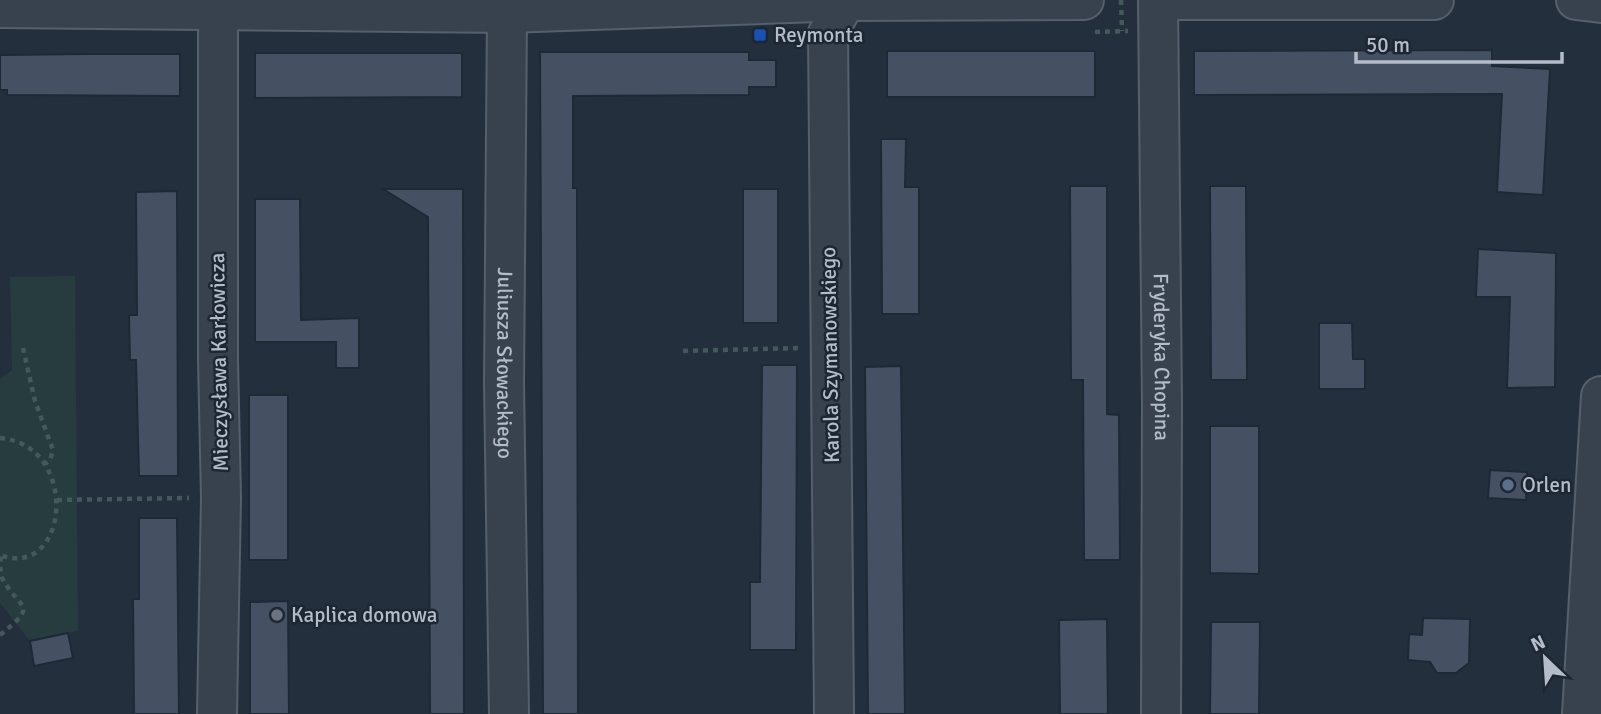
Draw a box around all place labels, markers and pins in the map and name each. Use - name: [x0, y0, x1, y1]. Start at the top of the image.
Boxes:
- place label: Reymonta: [774, 22, 864, 48]
- marker: Reymonta: [752, 27, 768, 43]
- place label: Orlen: [1522, 472, 1571, 498]
- marker: Orlen: [1500, 477, 1516, 493]
- place label: Kaplica domowa: [291, 602, 437, 628]
- marker: Kaplica domowa: [269, 607, 285, 623]

